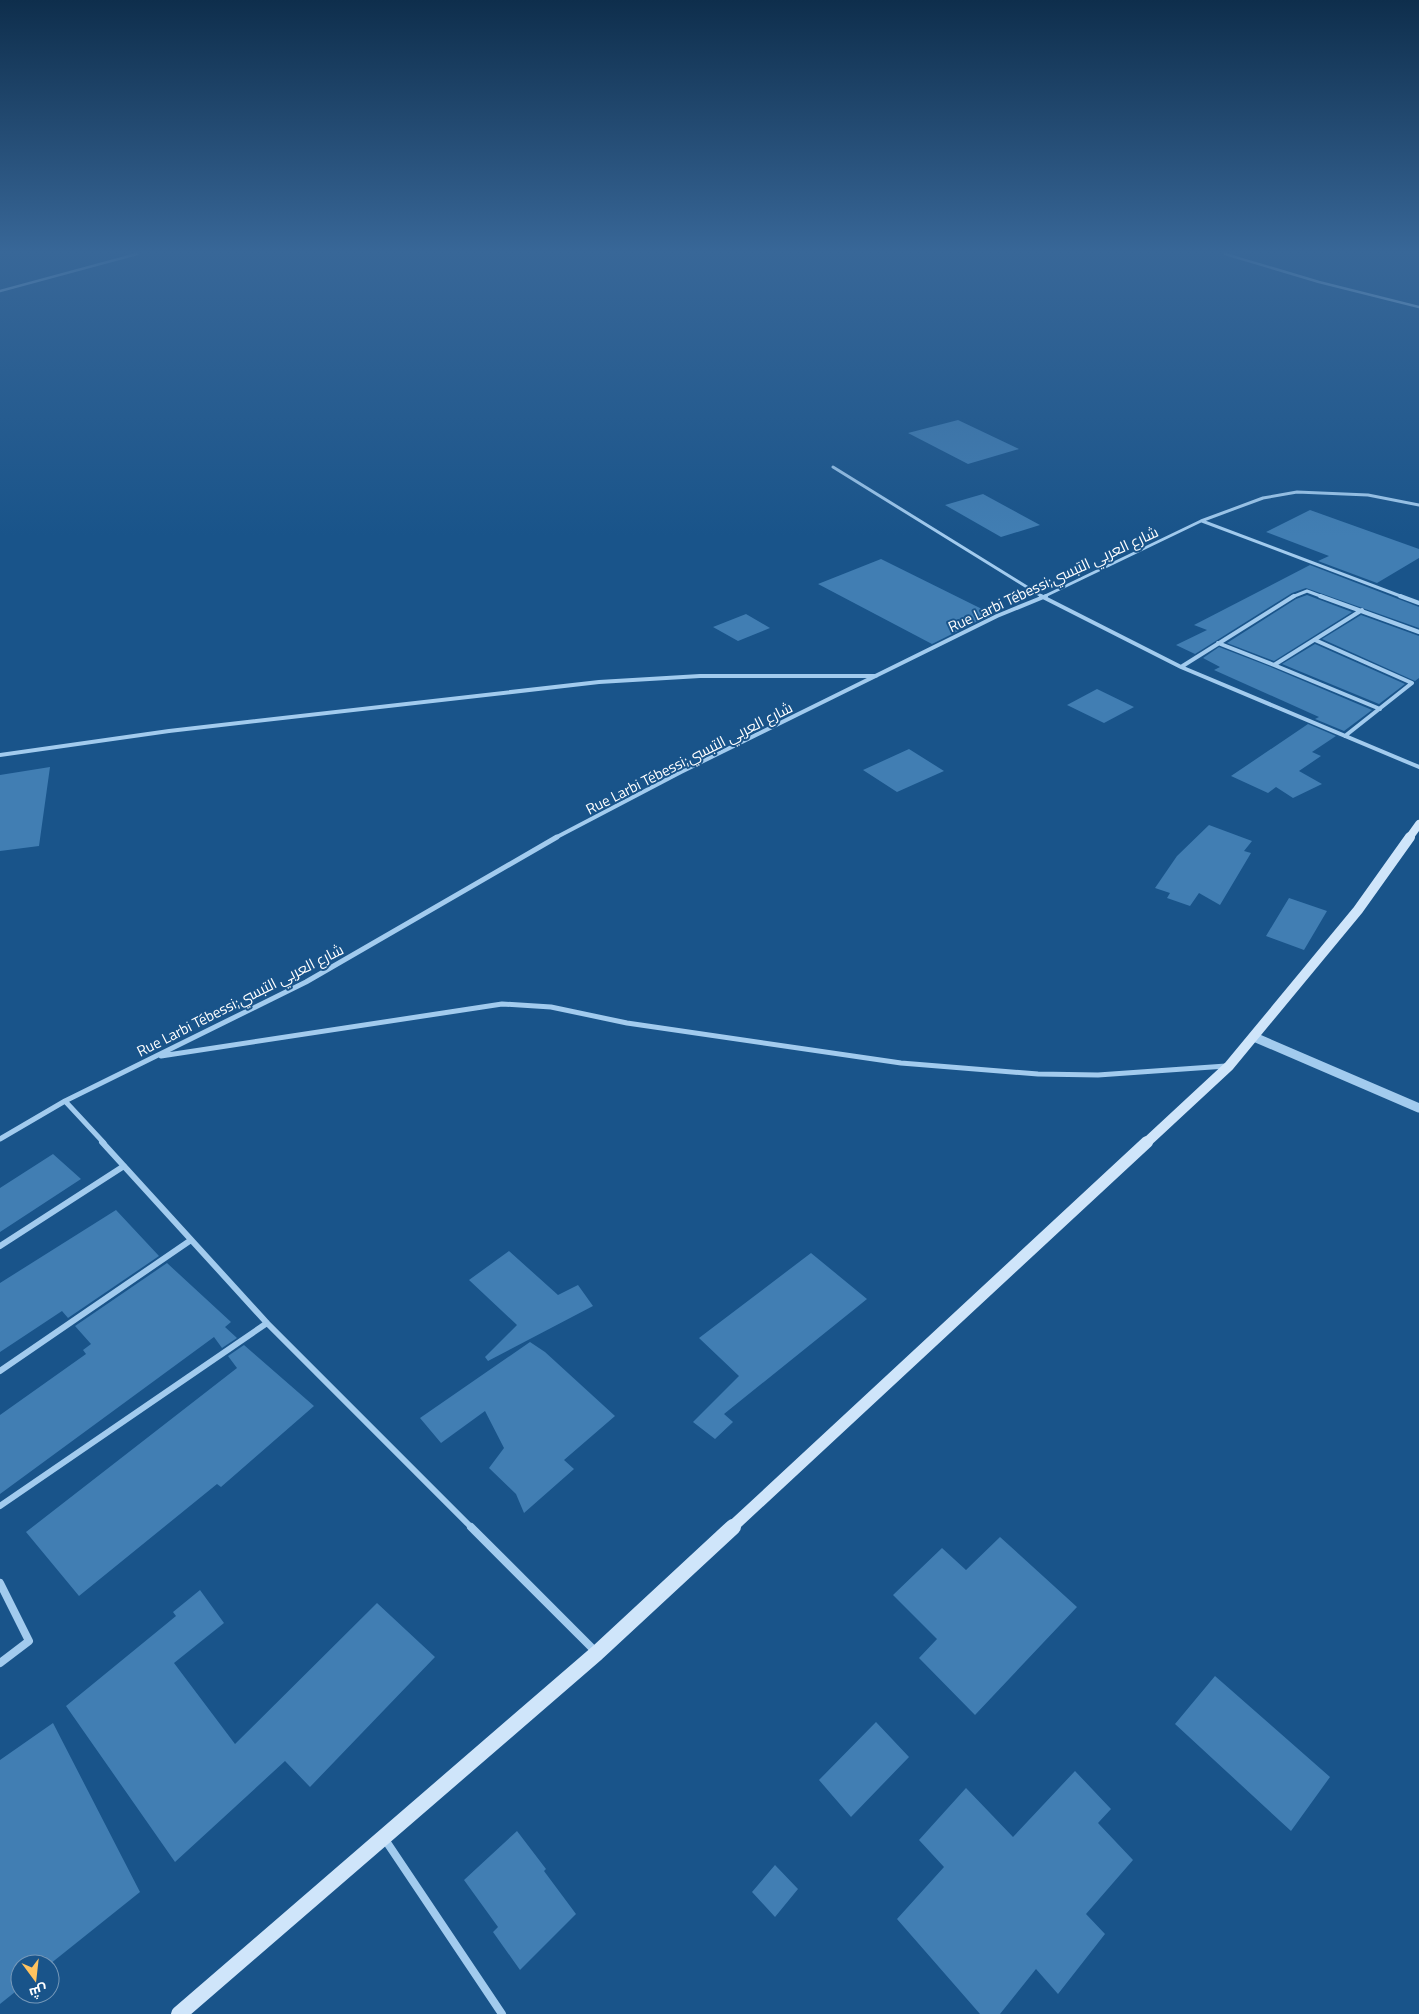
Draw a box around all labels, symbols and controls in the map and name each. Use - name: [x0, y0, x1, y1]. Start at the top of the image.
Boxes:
- street label: Rue Larbi Tébessi;شارع العربي التبسي: [944, 520, 1162, 639]
- street label: Rue Larbi Tébessi;شارع العربي التبسي: [581, 696, 797, 821]
- street label: Rue Larbi Tébessi;شارع العربي التبسي: [132, 938, 348, 1063]
- north arrow: [10, 1954, 60, 2004]
- text: ش: [27, 1980, 50, 2005]

